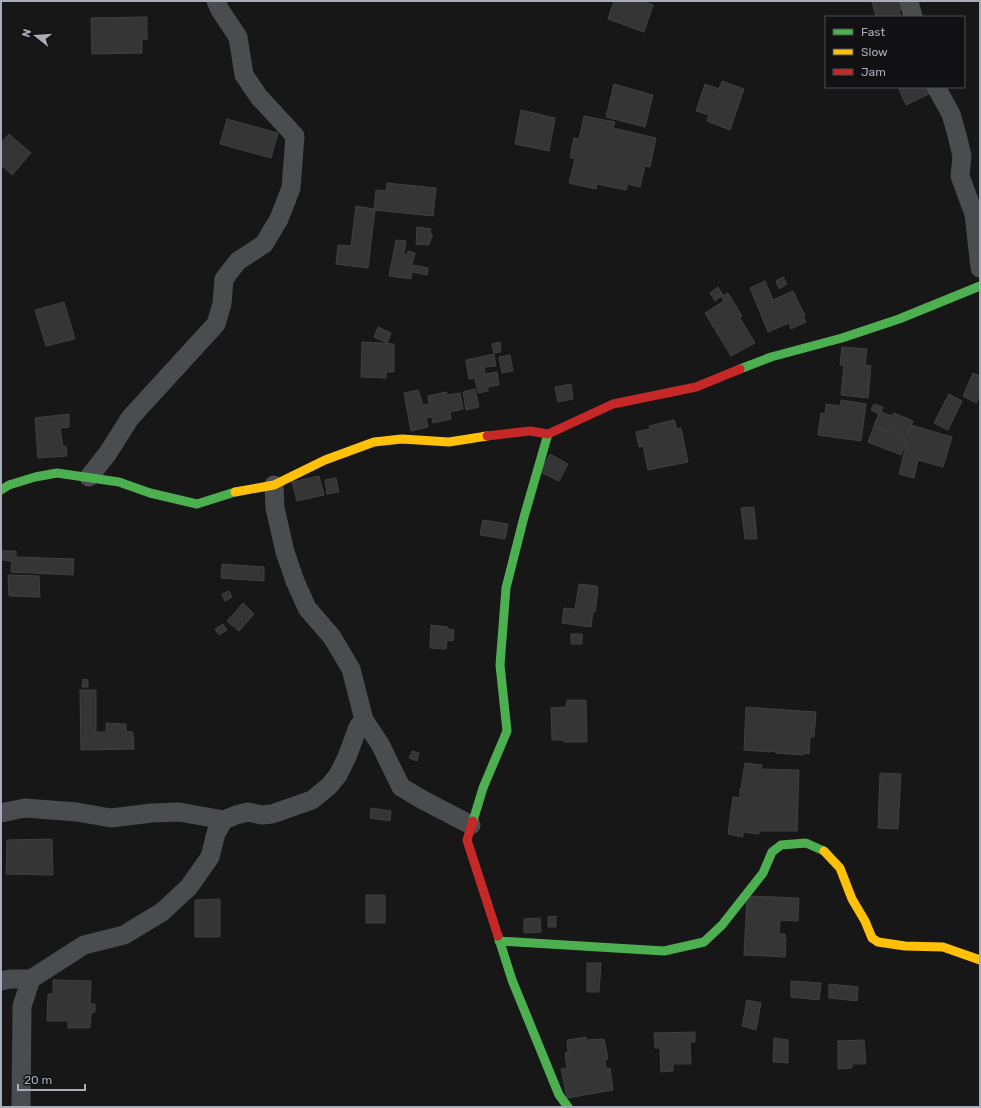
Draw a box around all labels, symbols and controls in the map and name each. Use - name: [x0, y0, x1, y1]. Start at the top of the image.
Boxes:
- north arrow: [16, 16, 56, 56]
- legend: [825, 16, 965, 88]
- text: Fast: [861, 25, 885, 39]
- text: N: [20, 27, 34, 39]
- text: Slow: [861, 45, 888, 59]
- text: Jam: [861, 65, 886, 79]
- scale bar: [18, 1066, 85, 1092]
- text: 20 m: [24, 1073, 52, 1087]

